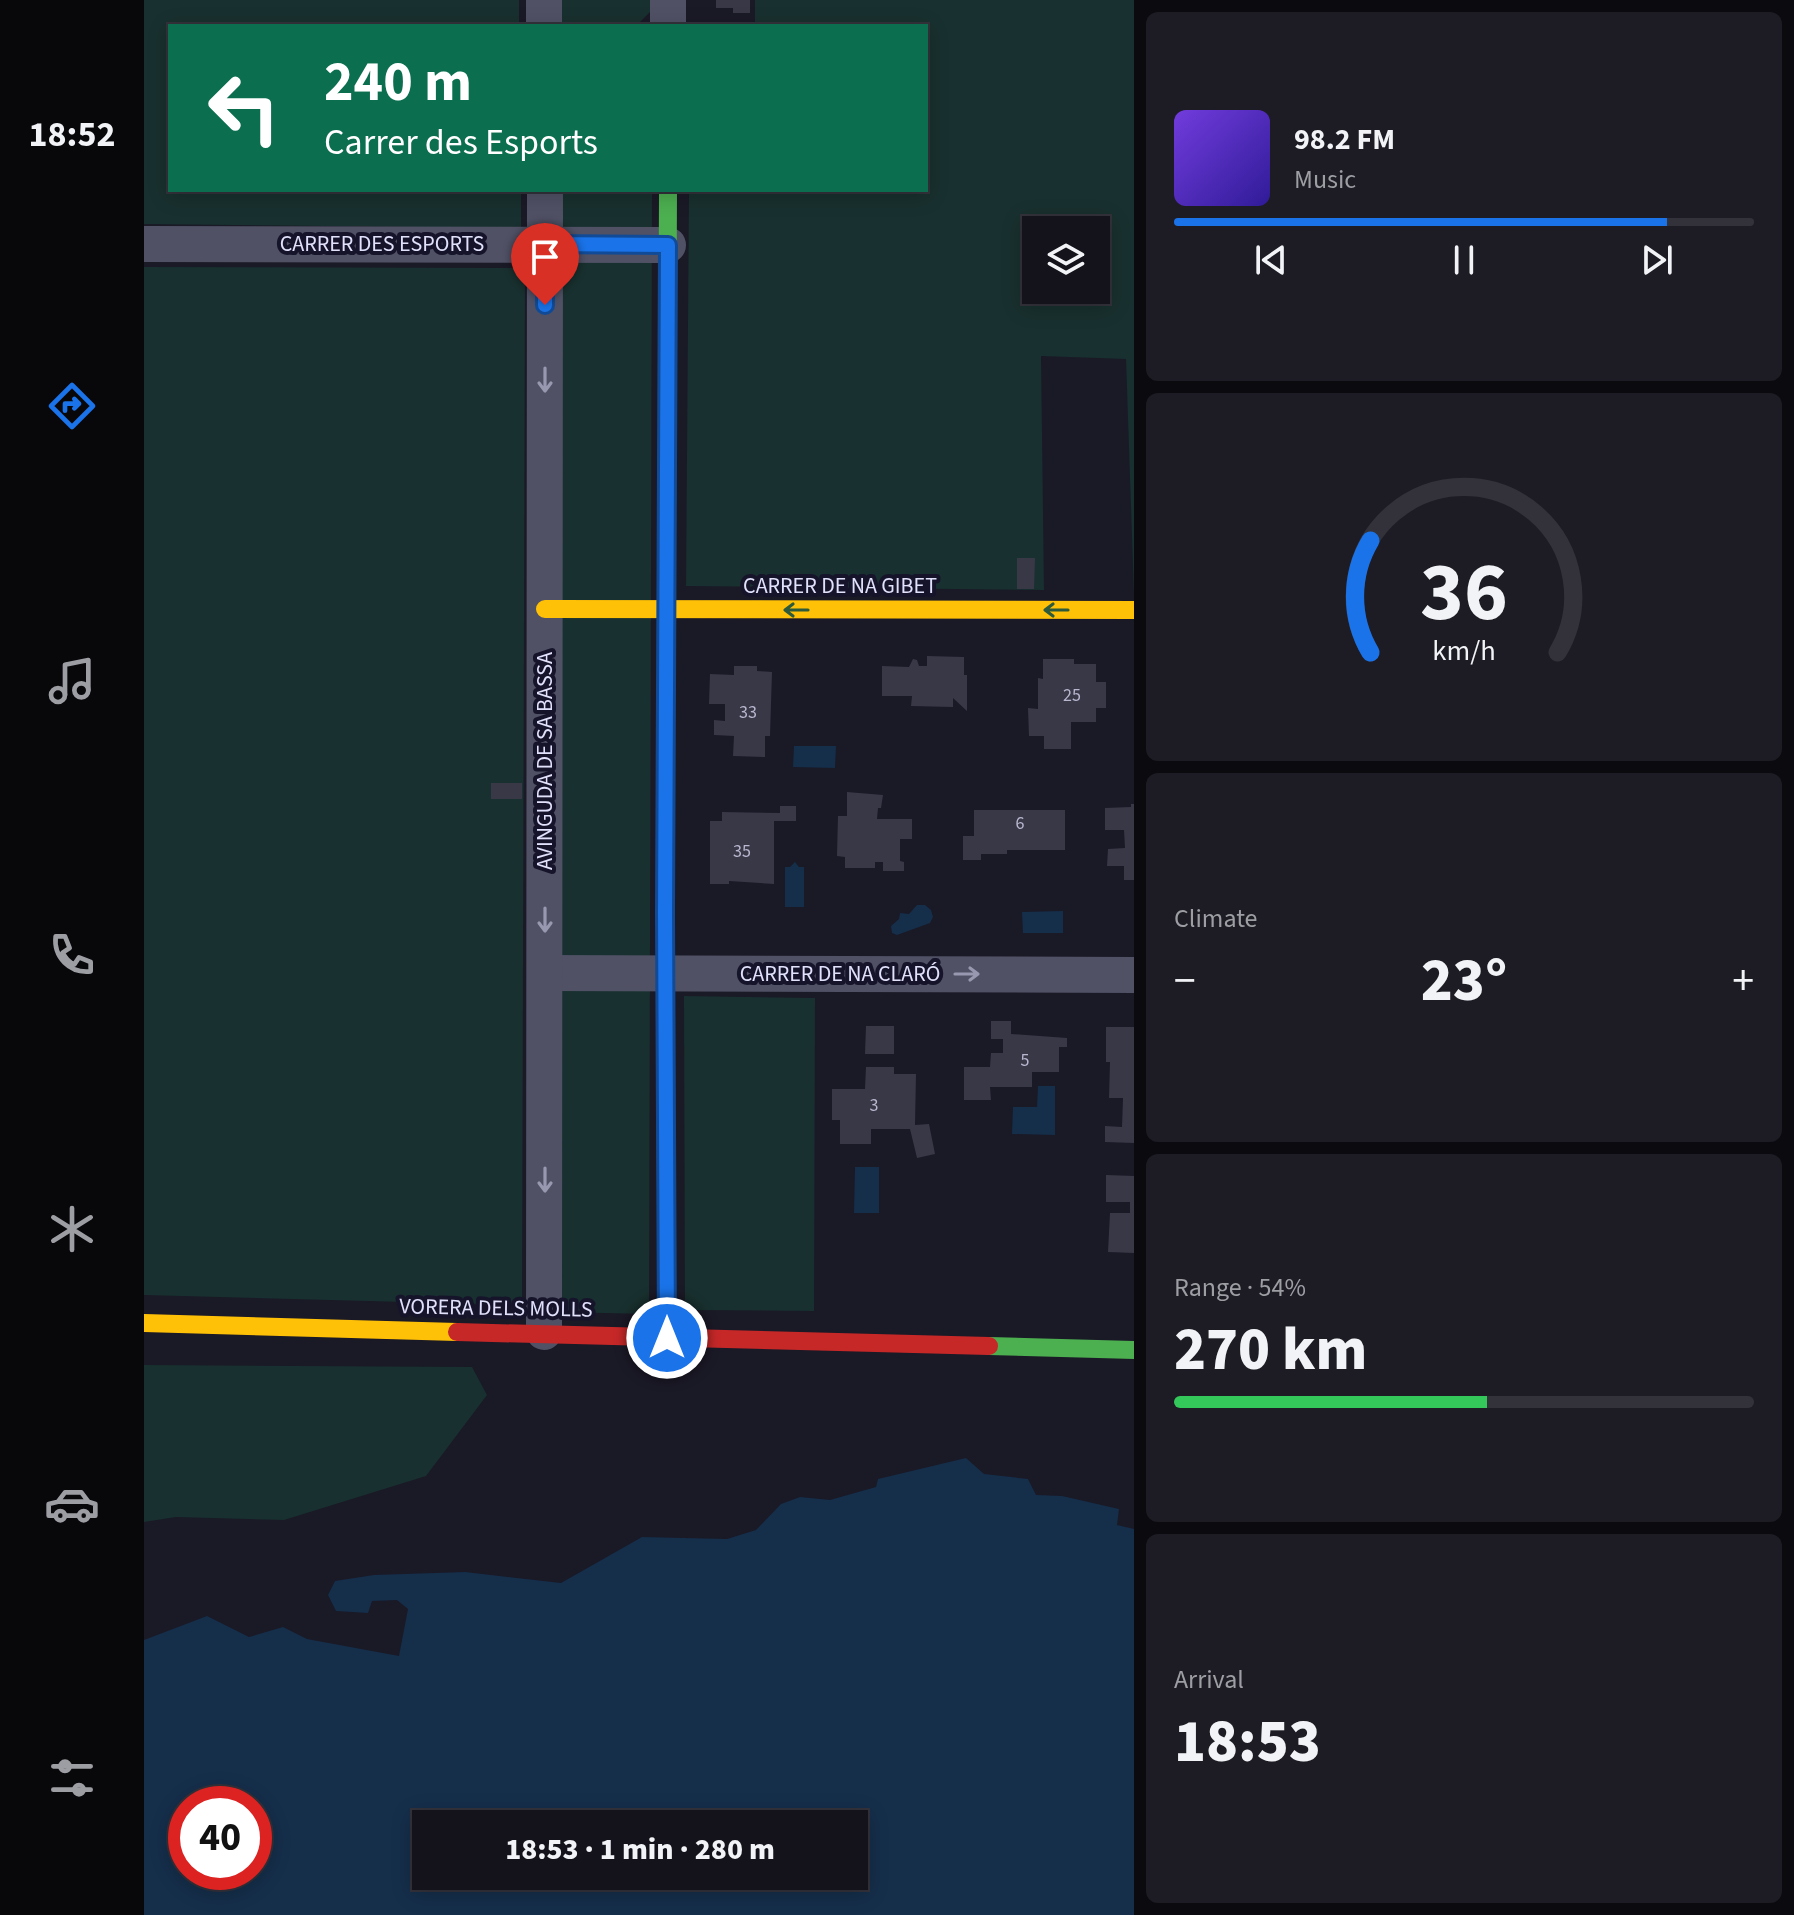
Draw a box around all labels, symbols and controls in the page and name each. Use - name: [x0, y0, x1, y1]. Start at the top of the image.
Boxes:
- text: 240 m: [324, 43, 472, 122]
- icon: left: [192, 56, 296, 160]
- text: 18:52: [29, 109, 115, 160]
- text: Carrer des Esports: [324, 117, 598, 168]
- text: 98.2 FM: [1294, 118, 1395, 161]
- text: Music: [1294, 161, 1356, 198]
- map controls: [1022, 216, 1110, 304]
- button: layers: [1022, 216, 1110, 304]
- pin: [511, 223, 579, 305]
- street label: CARRER DES ESPORTS: [280, 228, 484, 260]
- icon: arrive: [523, 235, 567, 279]
- icon: previous: [1249, 238, 1293, 282]
- icon: pause: [1442, 238, 1486, 282]
- icon: next: [1635, 238, 1679, 282]
- one-way arrow: [537, 366, 553, 393]
- icon: directions: [44, 378, 100, 434]
- text: 36: [1420, 533, 1508, 651]
- street label: CARRER DE NA GIBET: [743, 570, 937, 602]
- one-way arrow: [783, 602, 810, 618]
- one-way arrow: [1043, 602, 1070, 618]
- text: km/h: [1432, 631, 1496, 671]
- street label: AVINGUDA DE SA BASSA: [529, 652, 561, 870]
- icon: music: [44, 653, 100, 709]
- house number: 25: [1063, 683, 1081, 708]
- house number: 33: [739, 700, 757, 725]
- house number: 6: [1016, 811, 1025, 836]
- house number: 35: [733, 839, 751, 864]
- text: Climate: [1174, 900, 1258, 937]
- one-way arrow: [537, 906, 553, 933]
- icon: phone: [44, 927, 100, 983]
- text: 23°: [1421, 939, 1507, 1024]
- text: −: [1174, 950, 1196, 1013]
- text: +: [1732, 950, 1754, 1013]
- street label: CARRER DE NA CLARÓ: [740, 958, 940, 990]
- one-way arrow: [953, 966, 980, 982]
- house number: 5: [1021, 1048, 1030, 1073]
- house number: 3: [870, 1093, 879, 1118]
- one-way arrow: [537, 1166, 553, 1193]
- icon: climate: [44, 1201, 100, 1257]
- text: Range · 54%: [1174, 1269, 1306, 1306]
- street label: VORERA DELS MOLLS: [399, 1290, 593, 1326]
- position arrow: [625, 1296, 709, 1380]
- text: 270 km: [1174, 1308, 1367, 1393]
- icon: car: [44, 1476, 100, 1532]
- text: Arrival: [1174, 1661, 1244, 1698]
- text: 18:53: [1174, 1700, 1321, 1785]
- icon: filters: [44, 1750, 100, 1806]
- speed limit sign: 40: [168, 1786, 272, 1890]
- text: 18:53 · 1 min · 280 m: [505, 1828, 775, 1871]

